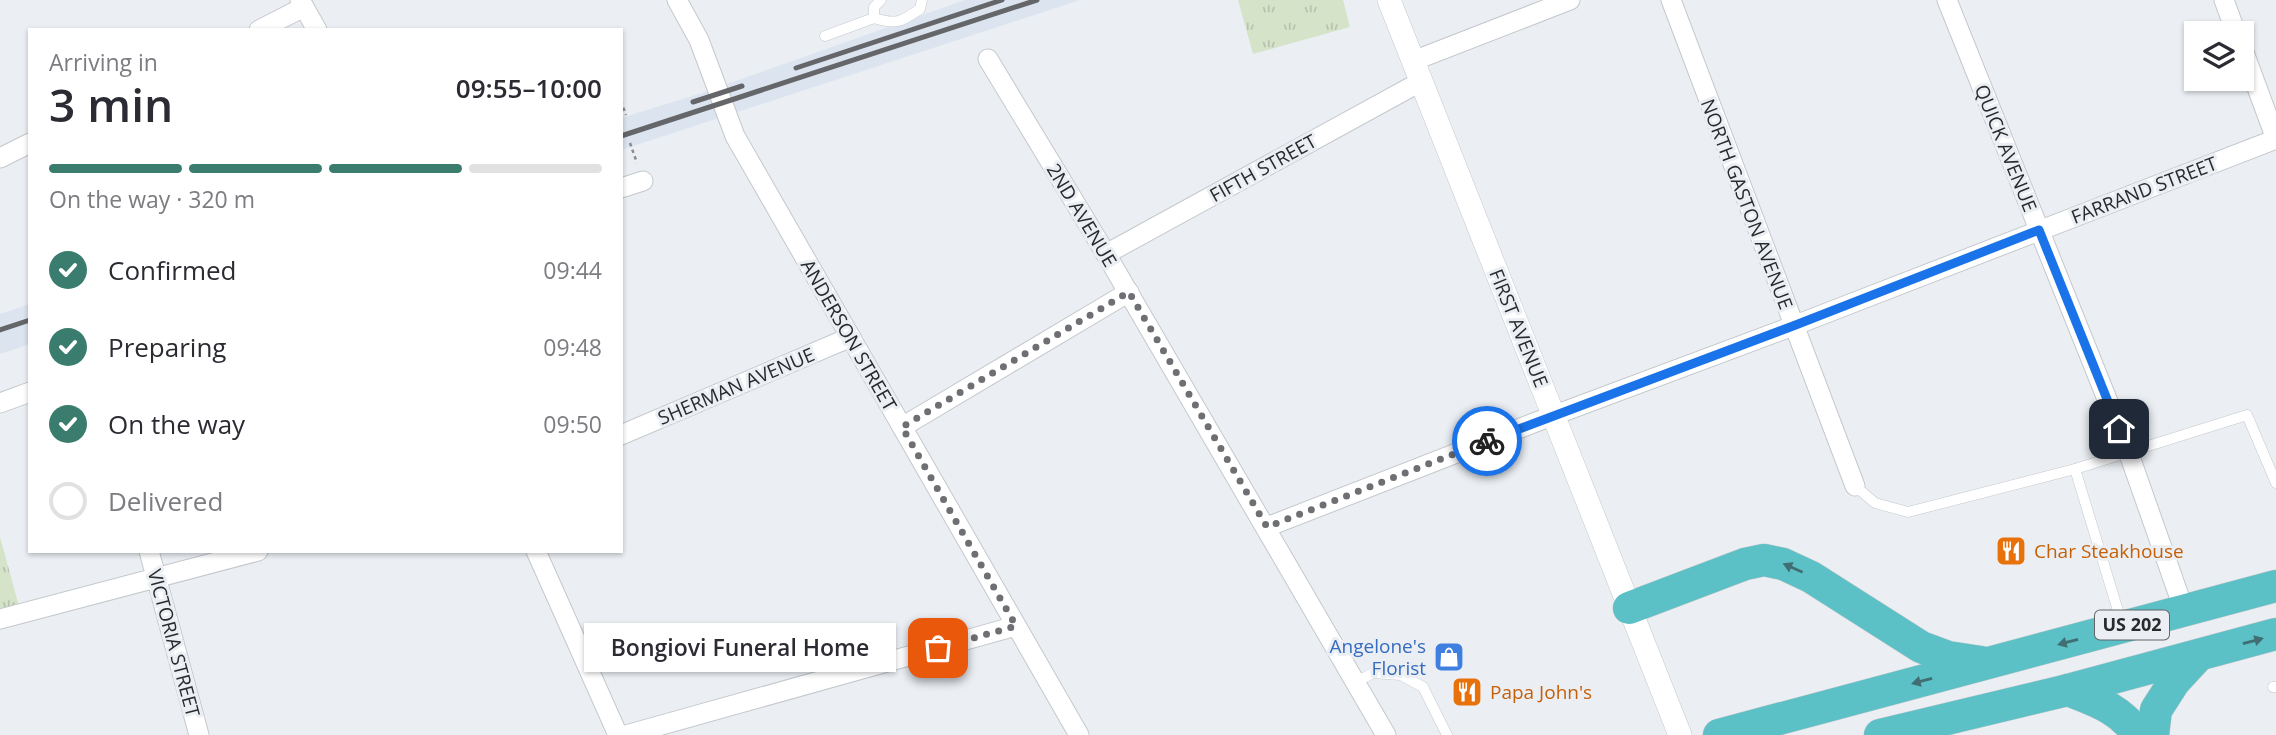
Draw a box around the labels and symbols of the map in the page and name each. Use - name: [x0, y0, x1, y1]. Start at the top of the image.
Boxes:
- street label: QUICK AVENUE: [1969, 81, 2043, 215]
- street label: NORTH GASTON AVENUE: [1695, 95, 1799, 313]
- street label: FIFTH STREET: [1205, 128, 1322, 208]
- street label: FARRAND STREET: [2067, 150, 2221, 230]
- street label: 2ND AVENUE: [1041, 158, 1123, 272]
- street label: ANDERSON STREET: [795, 254, 903, 416]
- street label: FIRST AVENUE: [1483, 265, 1555, 391]
- street label: SHERMAN AVENUE: [654, 341, 818, 431]
- pin: [2089, 399, 2149, 459]
- courier: [1452, 406, 1522, 476]
- restaurant icon: Char Steakhouse: [1994, 534, 2028, 568]
- place label: Char Steakhouse: [2034, 538, 2184, 564]
- one-way arrow: [1783, 562, 1803, 574]
- street label: VICTORIA STREET: [142, 566, 206, 720]
- road number: US 202: [2095, 610, 2169, 640]
- pin: [908, 618, 968, 678]
- callout: Bongiovi Funeral Home: [584, 624, 896, 672]
- place label: Angelone's Florist: [1330, 633, 1426, 681]
- one-way arrow: [2242, 635, 2263, 645]
- one-way arrow: [2057, 637, 2079, 648]
- shop icon: Angelone's Florist: [1432, 640, 1466, 674]
- restaurant icon: Papa John's: [1450, 675, 1484, 709]
- one-way arrow: [1911, 676, 1933, 687]
- place label: Papa John's: [1490, 679, 1592, 705]

